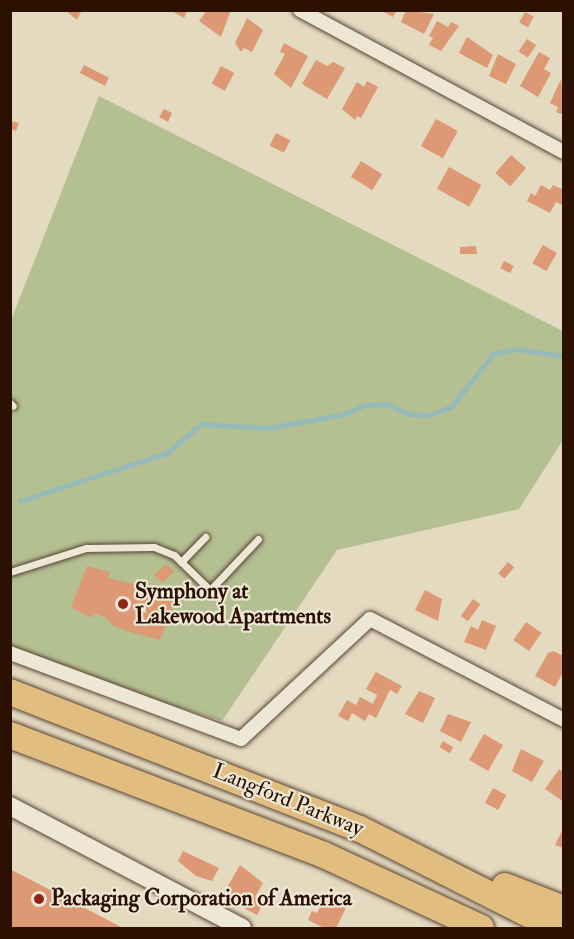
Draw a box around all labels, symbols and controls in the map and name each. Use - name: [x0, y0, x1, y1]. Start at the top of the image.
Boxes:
- place label: Symphony at Lakewood Apartments: [135, 578, 331, 630]
- marker: Symphony at Lakewood Apartments: [116, 597, 130, 611]
- street label: Langford Parkway: [209, 758, 367, 842]
- place label: Packaging Corporation of America: [51, 886, 352, 912]
- marker: Packaging Corporation of America: [32, 892, 46, 906]

